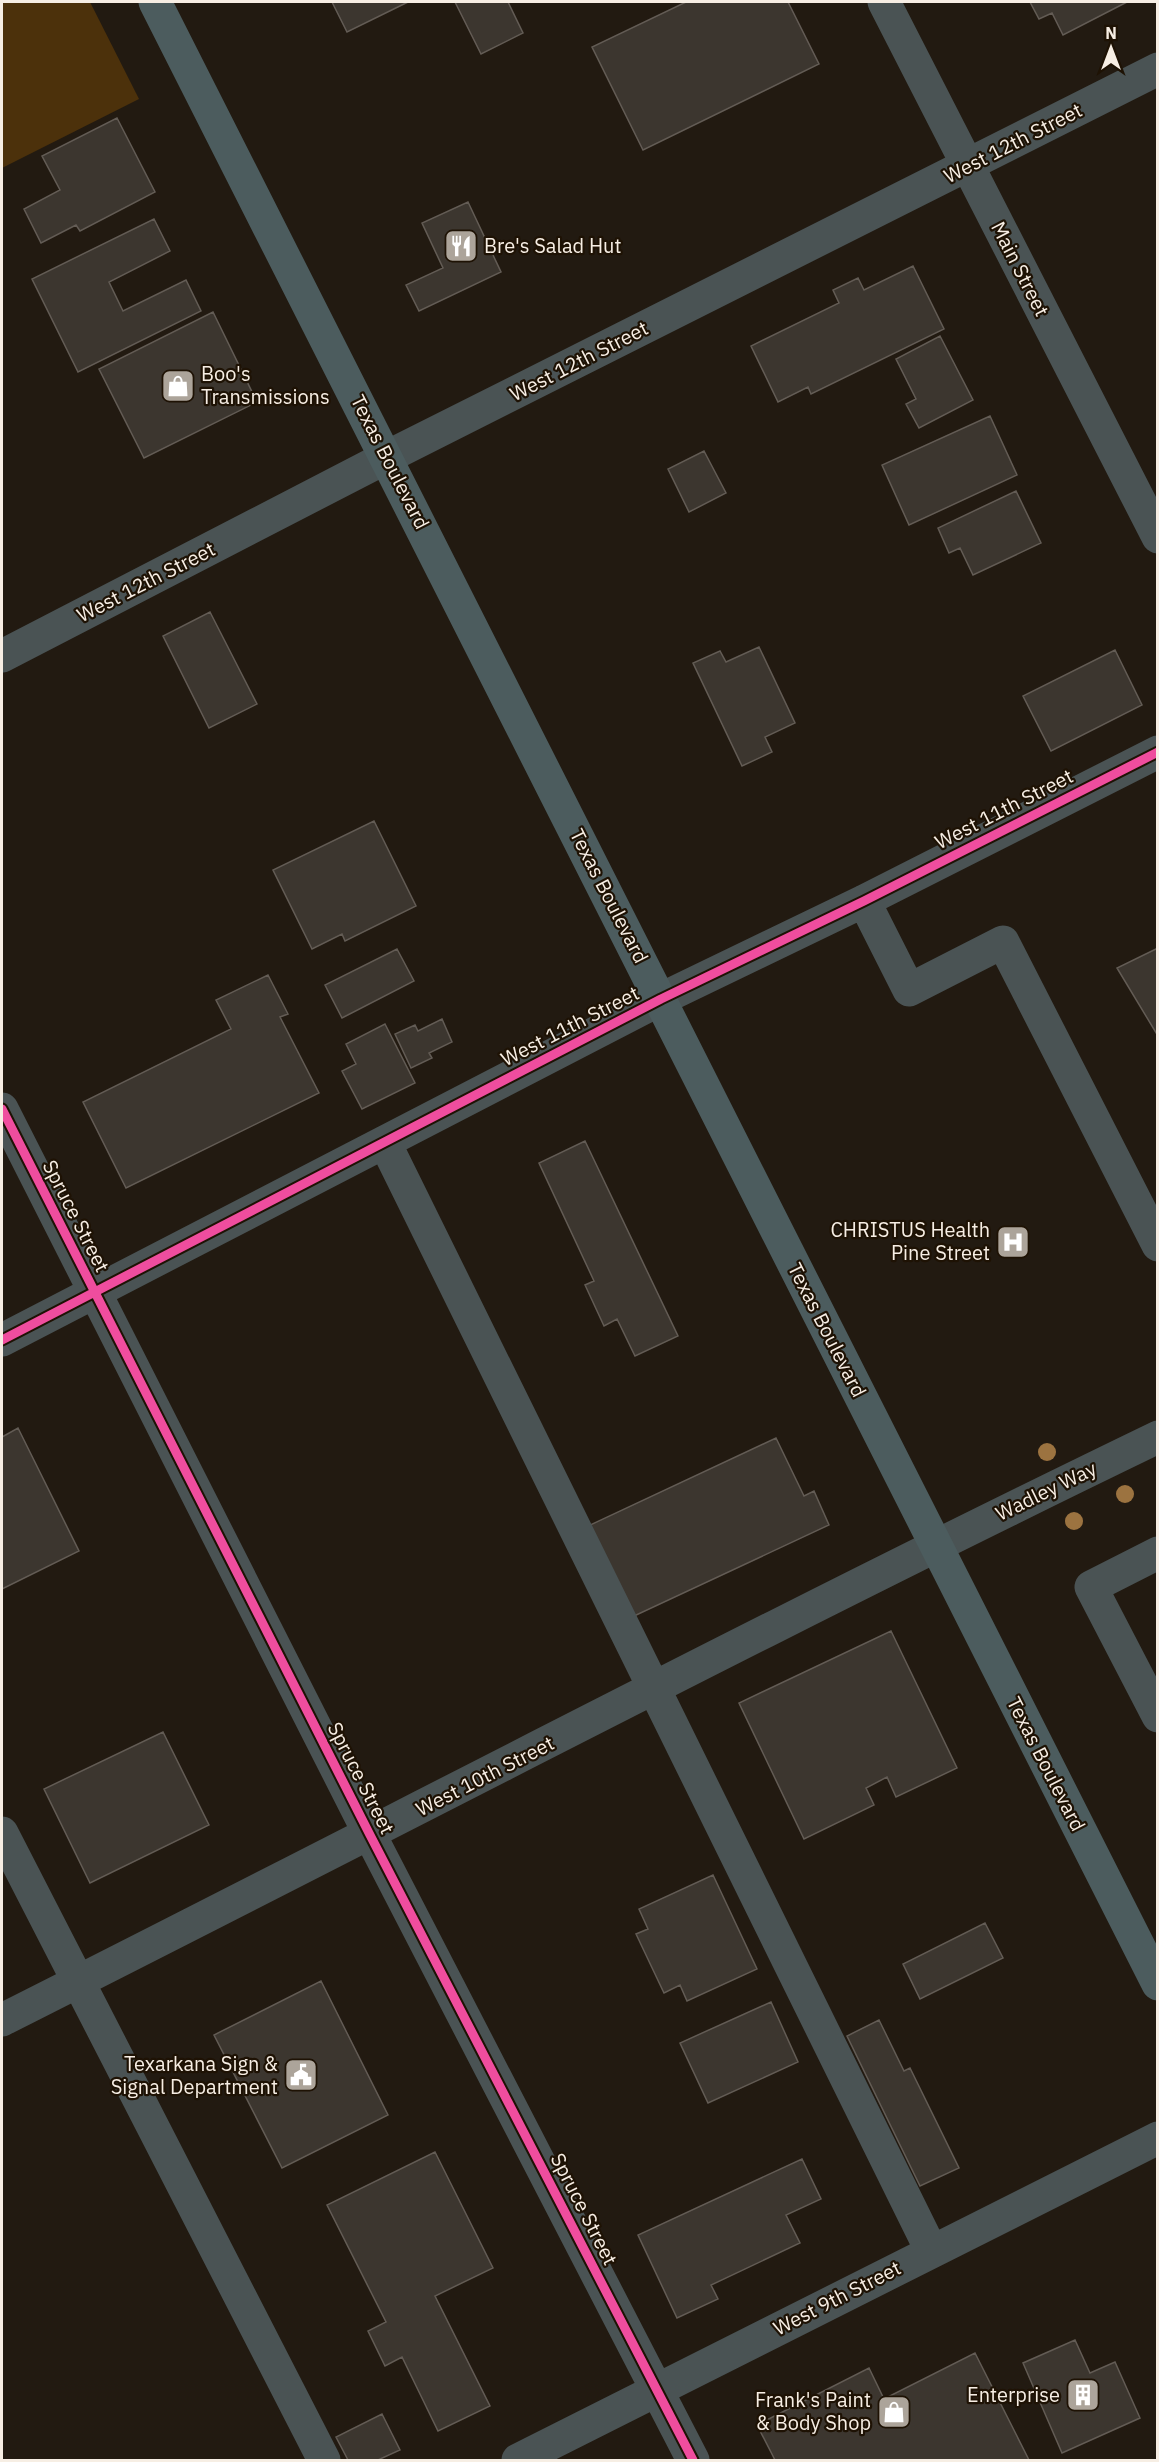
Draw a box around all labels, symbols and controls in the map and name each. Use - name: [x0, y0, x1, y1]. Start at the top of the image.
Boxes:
- north arrow: [1081, 18, 1141, 78]
- text: N: [1105, 23, 1117, 43]
- street label: West 12th Street: [939, 96, 1087, 189]
- street label: Main Street: [985, 217, 1056, 321]
- restaurant icon: Bre's Salad Hut: [443, 228, 479, 264]
- place label: Bre's Salad Hut: [484, 232, 621, 259]
- street label: West 12th Street: [505, 314, 653, 407]
- place label: Boo's Transmissions: [201, 360, 330, 410]
- shop icon: Boo's Transmissions: [160, 368, 196, 404]
- street label: Texas Boulevard: [345, 390, 436, 533]
- street label: West 12th Street: [72, 535, 220, 628]
- street label: West 11th Street: [930, 762, 1078, 855]
- street label: Texas Boulevard: [564, 824, 655, 967]
- street label: West 11th Street: [496, 979, 644, 1072]
- street label: Spruce Street: [37, 1155, 116, 1276]
- place label: CHRISTUS Health Pine Street: [830, 1216, 990, 1266]
- hospital icon: CHRISTUS Health Pine Street: [995, 1224, 1031, 1260]
- street label: Texas Boulevard: [782, 1258, 873, 1401]
- street label: Wadley Way: [991, 1454, 1101, 1527]
- street label: Texas Boulevard: [1001, 1692, 1092, 1835]
- street label: Spruce Street: [322, 1717, 401, 1838]
- street label: West 10th Street: [411, 1729, 559, 1822]
- place label: Texarkana Sign & Signal Department: [111, 2050, 278, 2100]
- public building icon: Texarkana Sign & Signal Department: [283, 2057, 319, 2093]
- street label: Spruce Street: [545, 2148, 624, 2269]
- street label: West 9th Street: [768, 2254, 905, 2341]
- building icon: Enterprise: [1065, 2377, 1101, 2413]
- place label: Enterprise: [967, 2381, 1060, 2408]
- place label: Frank's Paint & Body Shop: [755, 2386, 871, 2436]
- shop icon: Frank's Paint & Body Shop: [876, 2394, 912, 2430]

